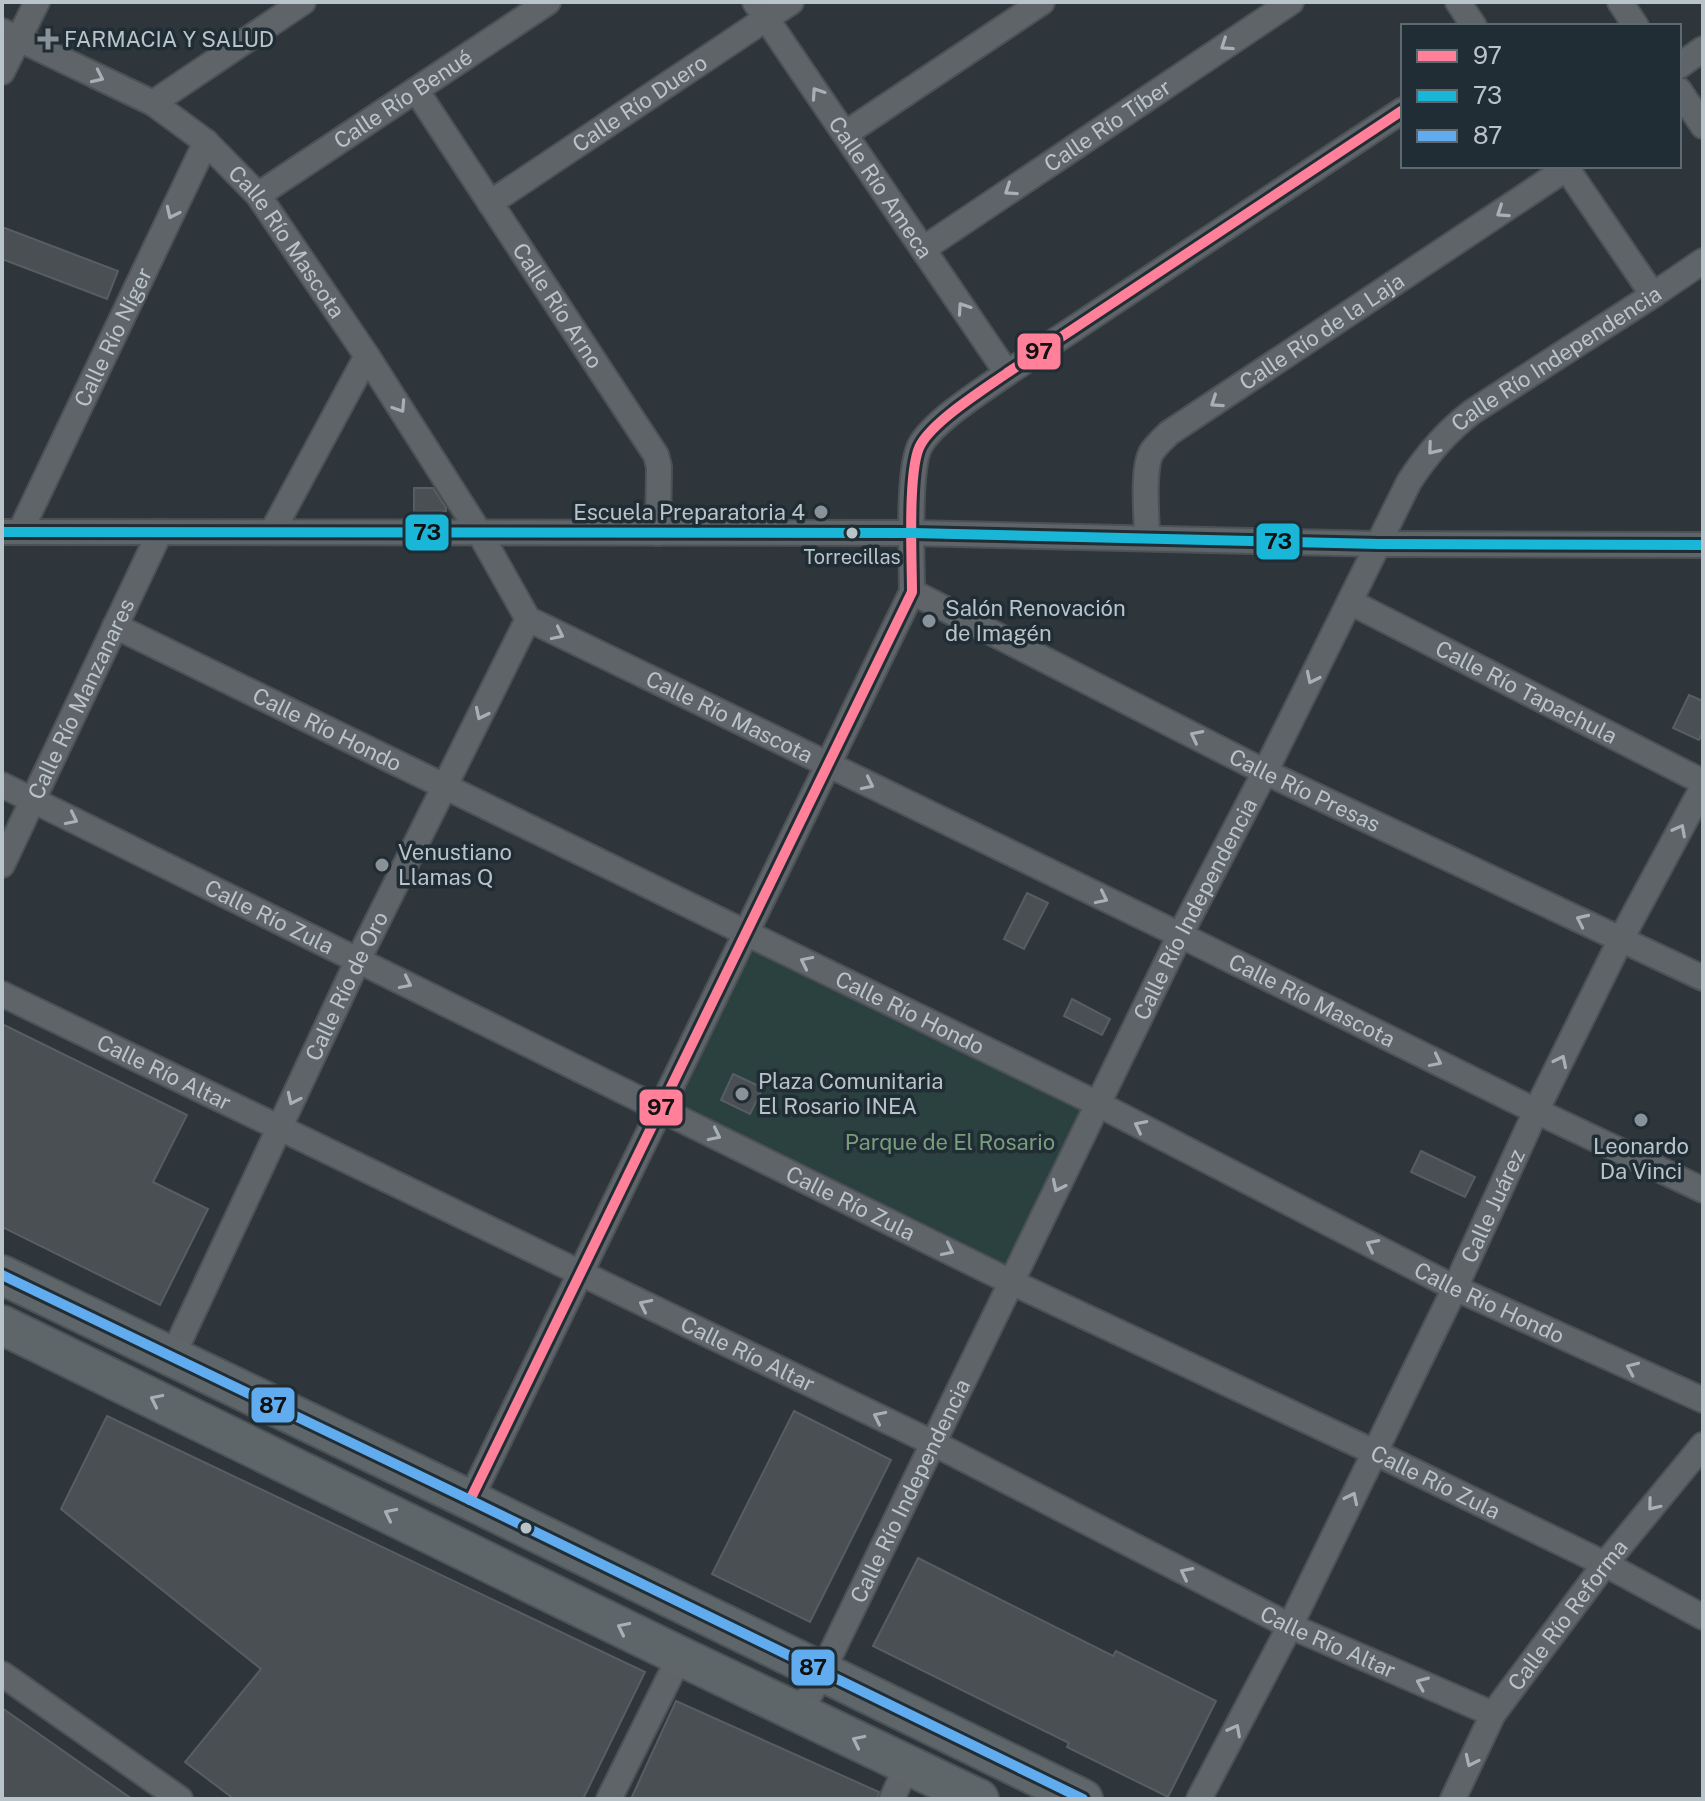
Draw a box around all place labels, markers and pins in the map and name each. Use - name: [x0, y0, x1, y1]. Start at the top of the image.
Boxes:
- place label: FARMACIA Y SALUD: [64, 26, 274, 52]
- marker: FARMACIA Y SALUD: [39, 30, 57, 48]
- place label: Escuela Preparatoria 4: [573, 499, 805, 525]
- marker: Escuela Preparatoria 4: [812, 503, 830, 521]
- marker: Torrecillas: [844, 525, 860, 541]
- place label: Torrecillas: [803, 545, 901, 569]
- place label: Salón Renovación de Imagén: [945, 595, 1126, 646]
- marker: Salón Renovación de Imagén: [920, 612, 938, 630]
- place label: Venustiano Llamas Q: [398, 839, 512, 890]
- marker: Venustiano Llamas Q: [373, 856, 391, 874]
- place label: Plaza Comunitaria El Rosario INEA: [758, 1068, 943, 1119]
- marker: Plaza Comunitaria El Rosario INEA: [733, 1085, 751, 1103]
- marker: Leonardo Da Vinci: [1632, 1111, 1650, 1129]
- place label: Leonardo Da Vinci: [1593, 1133, 1689, 1184]
- unlabelled marker: [518, 1520, 534, 1536]

